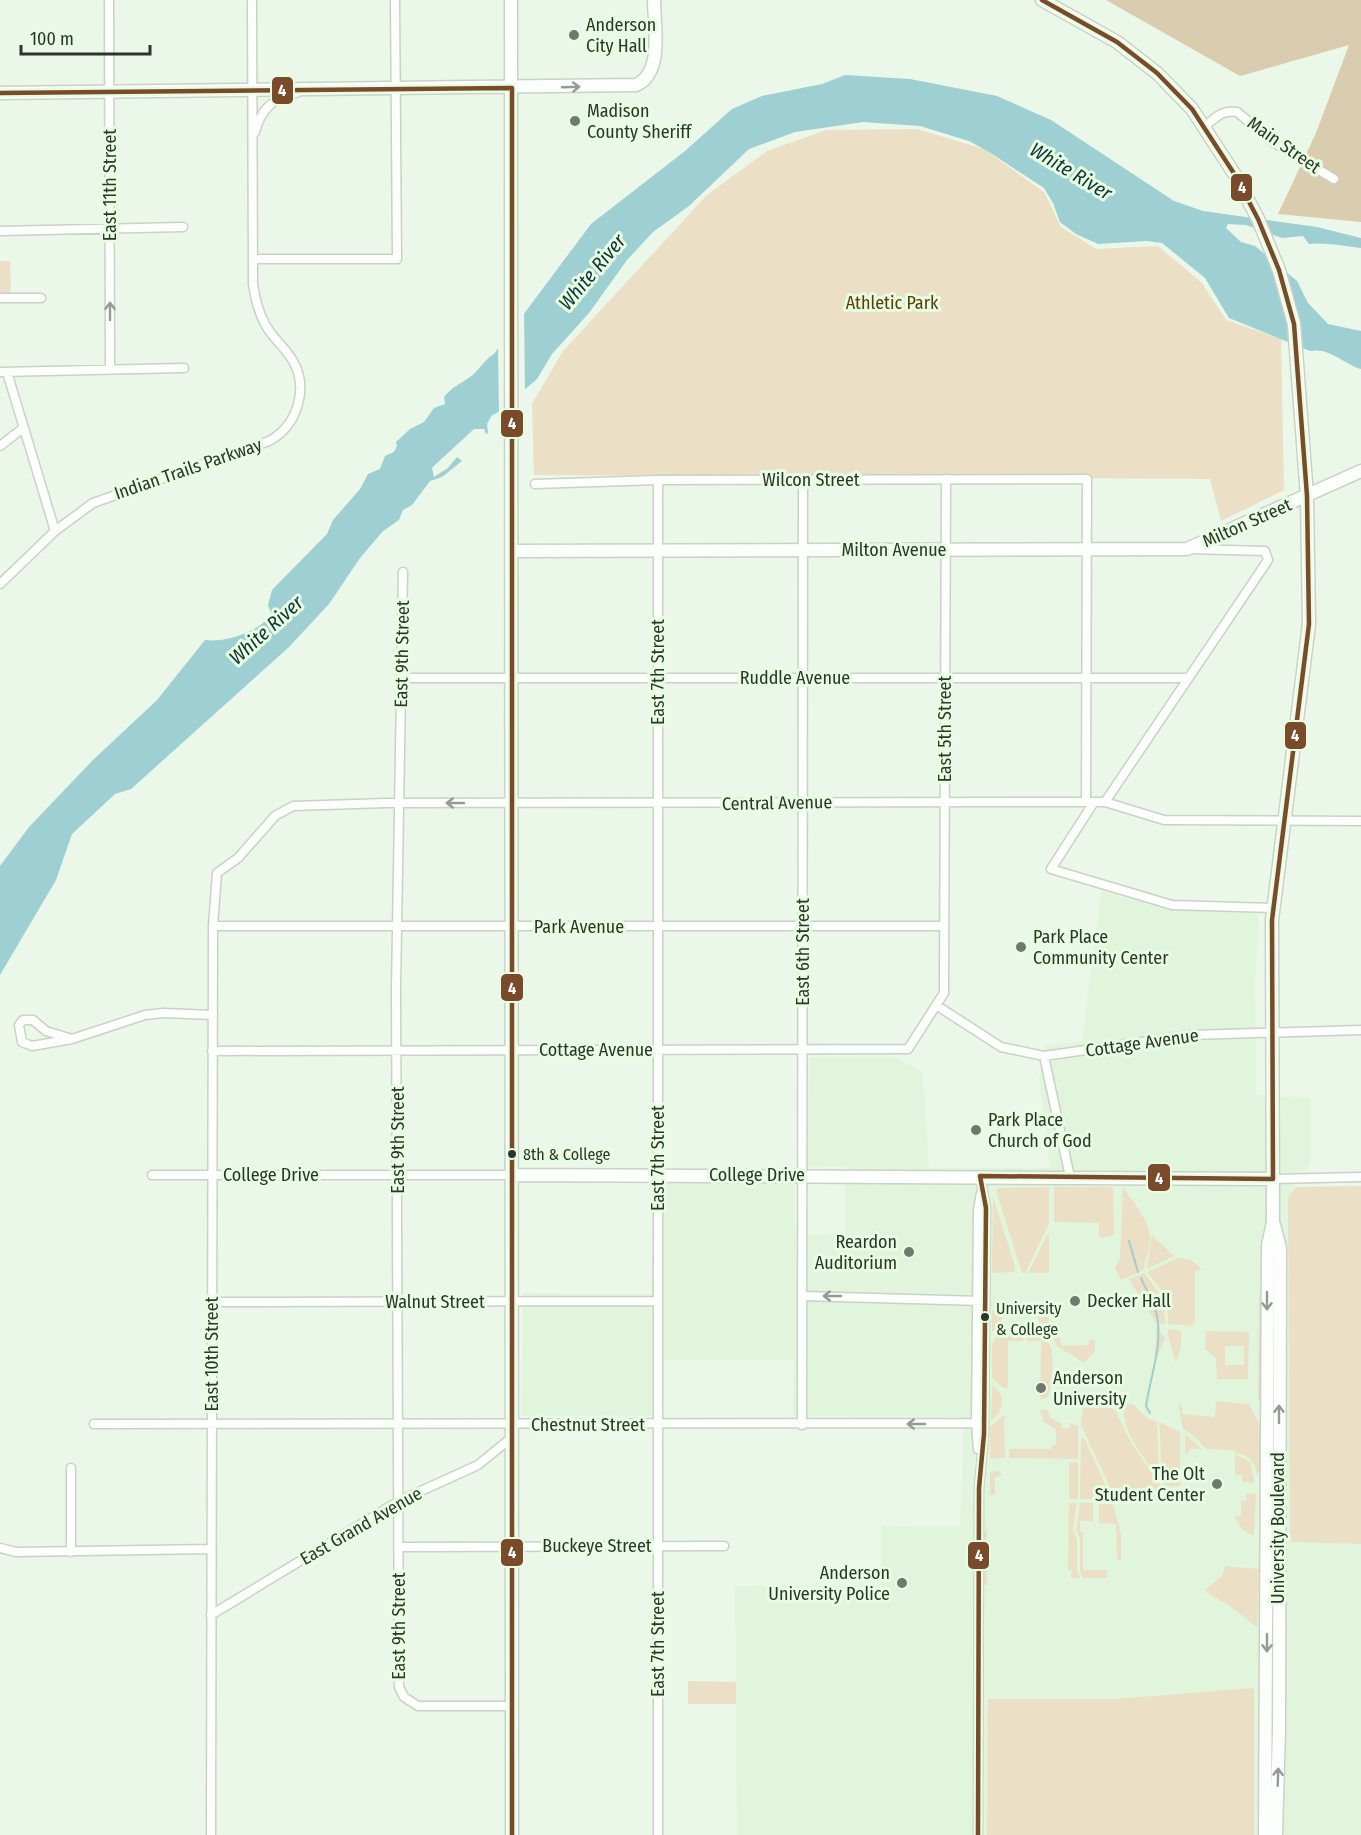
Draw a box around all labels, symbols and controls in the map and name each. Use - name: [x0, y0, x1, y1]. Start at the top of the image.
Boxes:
- place label: Anderson City Hall: [586, 14, 656, 57]
- scale bar: [21, 18, 150, 56]
- text: 100 m: [30, 28, 74, 50]
- marker: Anderson City Hall: [567, 28, 581, 42]
- line badge: 4: [271, 76, 294, 105]
- text: 4: [278, 81, 286, 100]
- one-way arrow: [560, 82, 580, 93]
- place label: Madison County Sheriff: [587, 100, 693, 143]
- street label: Main Street: [1243, 112, 1325, 178]
- marker: Madison County Sheriff: [568, 114, 582, 128]
- street label: East 11th Street: [99, 129, 121, 241]
- water label: White River: [1026, 137, 1117, 205]
- line badge: 4: [1230, 173, 1253, 202]
- text: 4: [1238, 178, 1246, 197]
- water label: White River: [553, 228, 631, 315]
- park label: Athletic Park: [846, 292, 939, 314]
- one-way arrow: [104, 301, 116, 321]
- line badge: 4: [500, 409, 524, 438]
- text: 4: [508, 414, 516, 433]
- street label: Indian Trails Parkway: [111, 433, 265, 505]
- street label: Wilcon Street: [762, 469, 860, 491]
- street label: Milton Street: [1199, 494, 1295, 552]
- street label: Milton Avenue: [842, 539, 947, 561]
- water label: White River: [224, 590, 309, 670]
- street label: East 9th Street: [390, 600, 414, 708]
- street label: East 7th Street: [647, 619, 669, 725]
- street label: Ruddle Avenue: [740, 667, 850, 689]
- street label: East 5th Street: [934, 676, 956, 782]
- line badge: 4: [1284, 721, 1307, 750]
- text: 4: [1291, 726, 1299, 745]
- street label: Central Avenue: [722, 791, 833, 815]
- one-way arrow: [445, 797, 465, 809]
- street label: East 6th Street: [792, 898, 814, 1006]
- street label: Park Avenue: [534, 916, 624, 938]
- place label: Park Place Community Center: [1033, 926, 1169, 969]
- marker: Park Place Community Center: [1014, 940, 1028, 954]
- line badge: 4: [500, 973, 524, 1002]
- text: 4: [508, 979, 516, 998]
- street label: Cottage Avenue: [1084, 1024, 1200, 1062]
- street label: Cottage Avenue: [539, 1039, 653, 1061]
- street label: East 9th Street: [387, 1086, 409, 1194]
- street label: East 7th Street: [647, 1105, 669, 1211]
- place label: Park Place Church of God: [988, 1109, 1092, 1152]
- marker: Park Place Church of God: [969, 1123, 983, 1137]
- place label: 8th & College: [523, 1145, 611, 1164]
- marker: 8th & College: [506, 1148, 518, 1160]
- line badge: 4: [1147, 1163, 1171, 1192]
- street label: College Drive: [223, 1164, 319, 1186]
- street label: College Drive: [709, 1164, 805, 1186]
- text: 4: [1155, 1169, 1163, 1188]
- place label: Reardon Auditorium: [815, 1231, 897, 1274]
- marker: Reardon Auditorium: [902, 1245, 916, 1259]
- one-way arrow: [822, 1290, 842, 1302]
- place label: Decker Hall: [1087, 1290, 1171, 1312]
- one-way arrow: [1262, 1290, 1273, 1310]
- street label: Walnut Street: [385, 1291, 485, 1313]
- marker: Decker Hall: [1068, 1294, 1082, 1308]
- street label: East 10th Street: [201, 1296, 223, 1411]
- place label: University & College: [996, 1299, 1062, 1339]
- marker: University & College: [979, 1311, 991, 1323]
- place label: Anderson University: [1053, 1367, 1127, 1410]
- marker: Anderson University: [1034, 1381, 1048, 1395]
- one-way arrow: [1273, 1404, 1285, 1424]
- street label: Chestnut Street: [531, 1414, 645, 1436]
- one-way arrow: [906, 1418, 926, 1430]
- street label: University Boulevard: [1267, 1452, 1289, 1604]
- place label: The Olt Student Center: [1095, 1463, 1206, 1506]
- marker: The Olt Student Center: [1210, 1477, 1224, 1491]
- street label: East Grand Avenue: [296, 1482, 426, 1570]
- street label: Buckeye Street: [542, 1535, 652, 1557]
- line badge: 4: [500, 1538, 524, 1567]
- line badge: 4: [967, 1541, 990, 1570]
- text: 4: [508, 1543, 516, 1562]
- text: 4: [975, 1546, 983, 1565]
- place label: Anderson University Police: [768, 1562, 890, 1605]
- street label: East 9th Street: [388, 1572, 410, 1680]
- marker: Anderson University Police: [895, 1576, 909, 1590]
- street label: East 7th Street: [647, 1591, 669, 1697]
- one-way arrow: [1261, 1632, 1273, 1652]
- one-way arrow: [1272, 1767, 1284, 1787]

